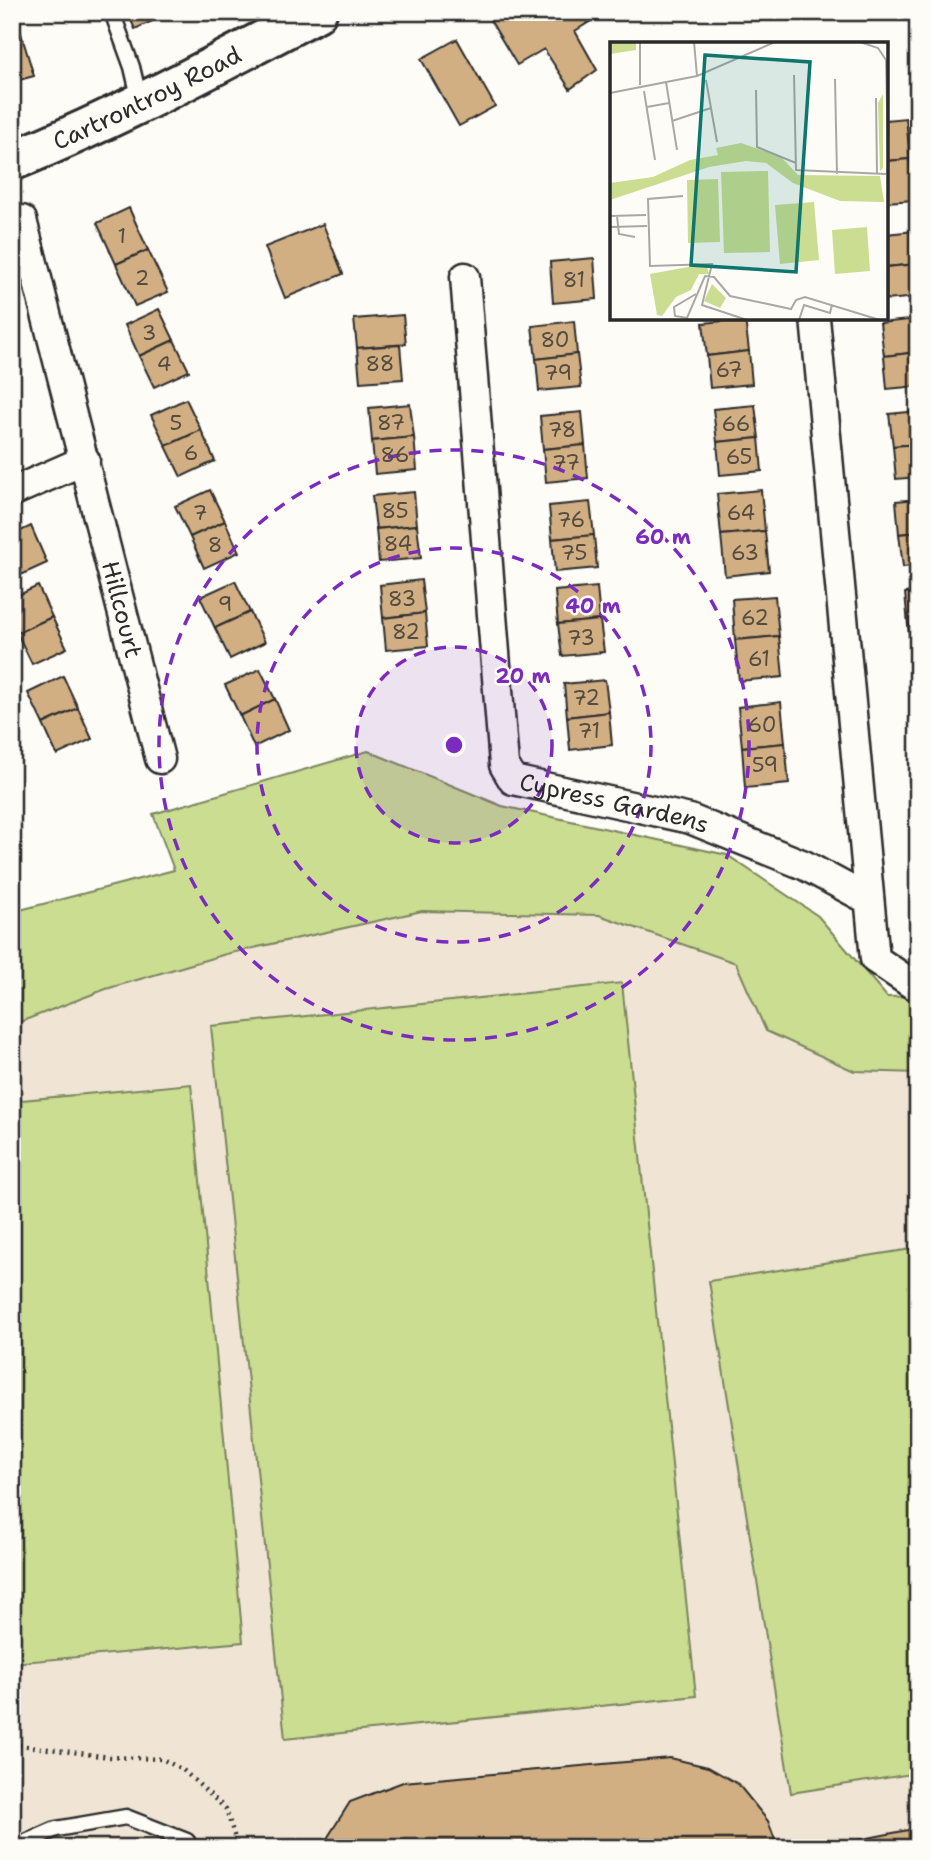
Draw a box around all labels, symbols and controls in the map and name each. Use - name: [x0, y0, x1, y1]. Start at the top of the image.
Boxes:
- street label: Cartrontroy Road: [48, 39, 247, 158]
- inset map: [610, 42, 888, 320]
- house number: 1: [118, 222, 126, 250]
- house number: 2: [135, 264, 149, 292]
- house number: 81: [563, 266, 585, 294]
- house number: 3: [142, 319, 156, 347]
- house number: 80: [541, 326, 569, 354]
- house number: 4: [157, 350, 171, 378]
- house number: 88: [366, 350, 394, 378]
- house number: 67: [715, 356, 743, 384]
- house number: 79: [544, 359, 572, 387]
- house number: 5: [170, 409, 182, 437]
- house number: 87: [377, 409, 405, 437]
- house number: 66: [722, 410, 750, 438]
- house number: 78: [548, 416, 576, 444]
- house number: 6: [184, 439, 198, 467]
- house number: 86: [381, 441, 409, 469]
- house number: 65: [726, 443, 752, 471]
- house number: 77: [552, 449, 580, 477]
- house number: 85: [381, 497, 409, 525]
- house number: 7: [193, 499, 207, 527]
- house number: 64: [727, 499, 755, 527]
- house number: 76: [557, 506, 585, 534]
- text: 60 m: [635, 523, 691, 551]
- house number: 84: [384, 530, 412, 558]
- house number: 8: [208, 531, 222, 559]
- house number: 75: [561, 539, 587, 567]
- house number: 63: [731, 539, 759, 567]
- street label: Hillcourt: [94, 557, 149, 661]
- house number: 83: [388, 585, 416, 613]
- house number: 9: [218, 590, 232, 618]
- text: 40 m: [565, 592, 621, 620]
- house number: 62: [741, 604, 769, 632]
- house number: 82: [392, 618, 420, 646]
- house number: 73: [567, 624, 595, 652]
- house number: 61: [748, 645, 770, 673]
- text: 20 m: [495, 662, 551, 690]
- house number: 72: [572, 684, 600, 712]
- house number: 60: [748, 711, 776, 739]
- house number: 71: [578, 717, 600, 745]
- centre of rings: [442, 733, 466, 757]
- house number: 59: [752, 751, 778, 779]
- street label: Cypress Gardens: [517, 766, 714, 841]

